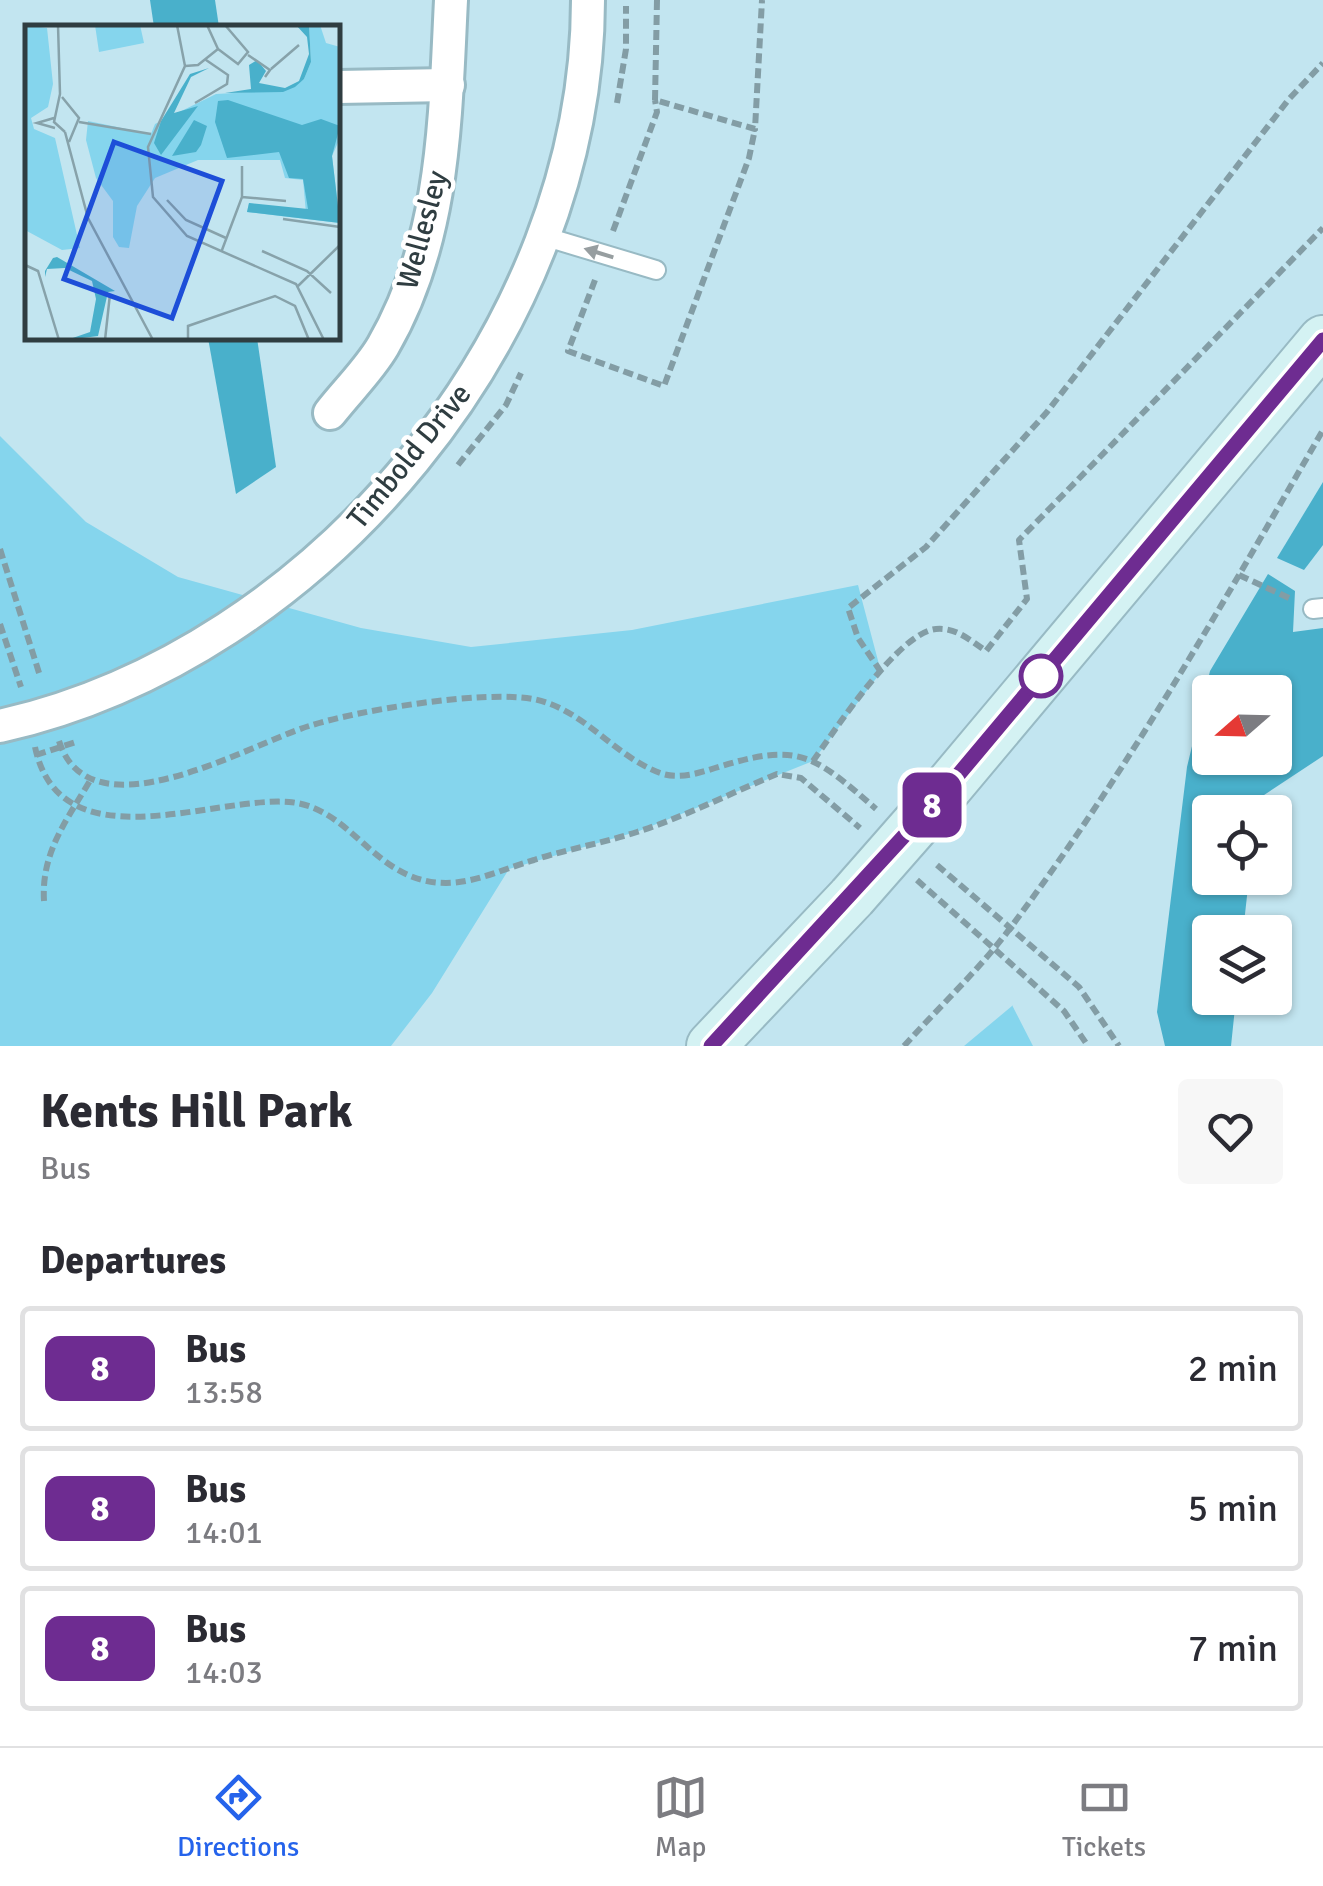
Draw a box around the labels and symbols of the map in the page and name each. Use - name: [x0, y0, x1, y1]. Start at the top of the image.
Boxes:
- inset map: [25, 25, 340, 340]
- street label: Wellesley: [389, 167, 456, 294]
- one-way arrow: [584, 245, 614, 260]
- street label: Timbold Drive: [339, 376, 479, 537]
- unlabelled marker: [1020, 655, 1062, 697]
- north arrow: [1192, 675, 1292, 775]
- line badge: 8: [900, 772, 964, 838]

